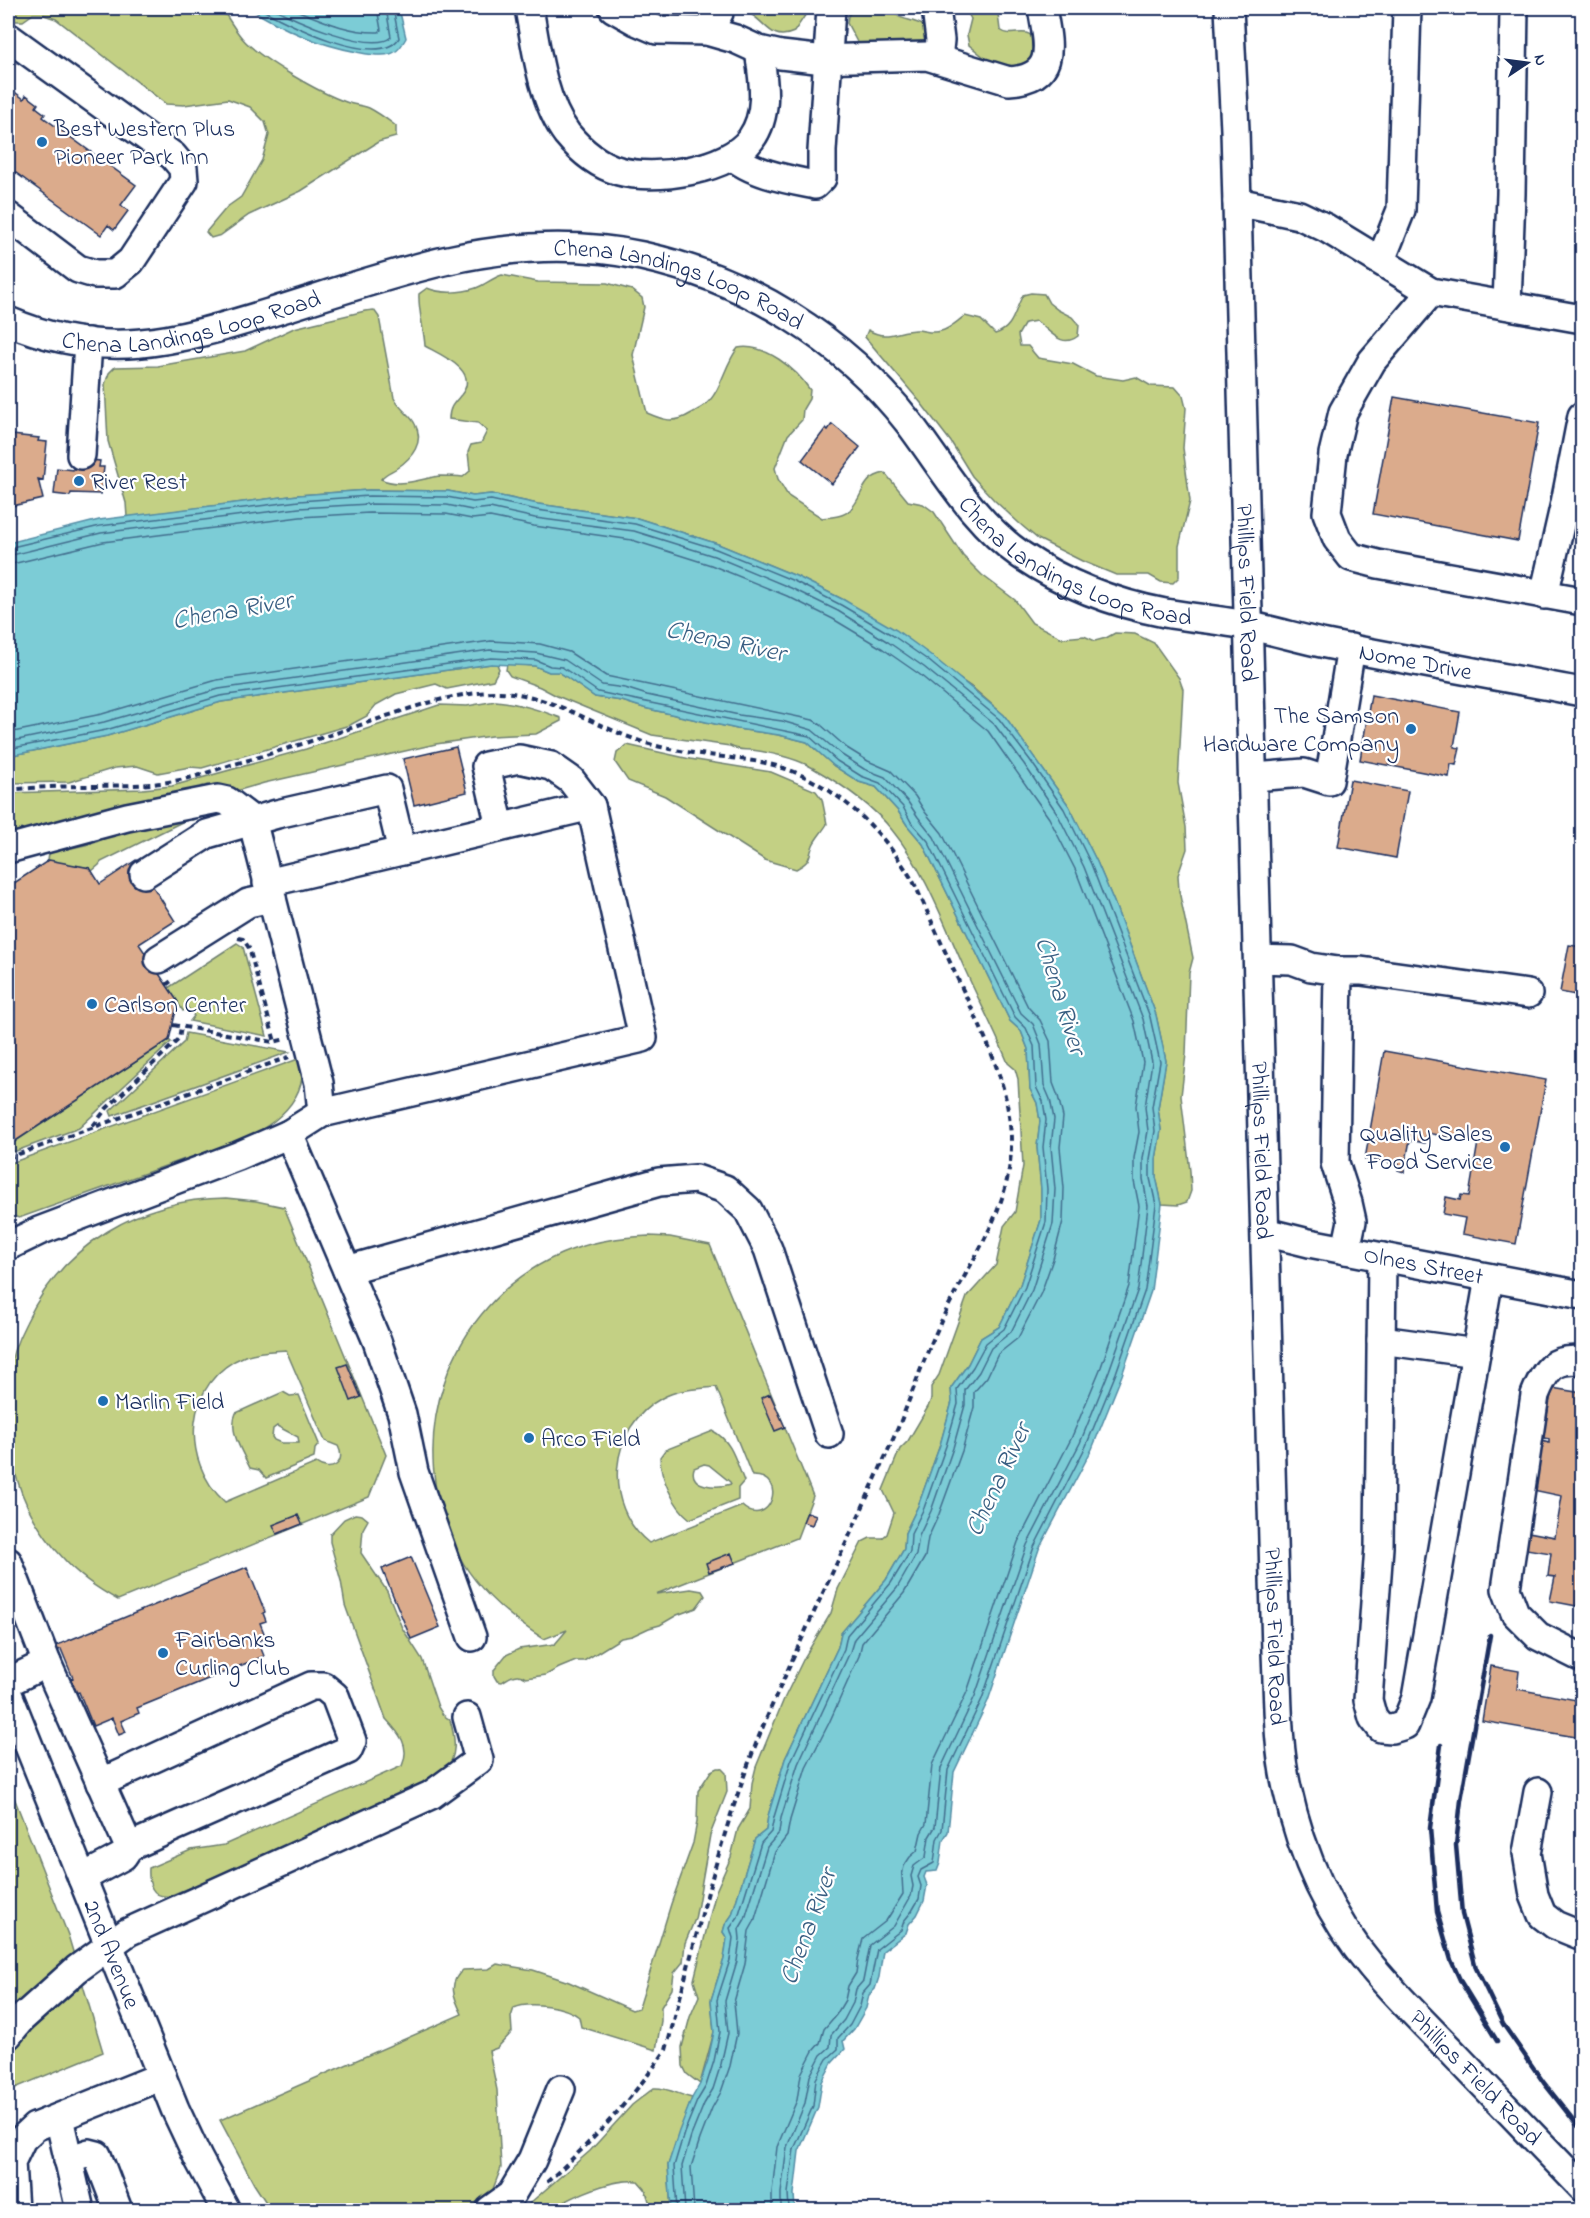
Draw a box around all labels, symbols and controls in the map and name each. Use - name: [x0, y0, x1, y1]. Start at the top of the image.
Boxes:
- north arrow: [1497, 33, 1557, 93]
- text: N: [1527, 52, 1553, 68]
- place label: Best Western Plus Pioneer Park Inn: [53, 113, 235, 176]
- marker: Best Western Plus Pioneer Park Inn: [35, 135, 49, 149]
- street label: Chena Landings Loop Road: [553, 232, 810, 341]
- street label: Chena Landings Loop Road: [59, 283, 326, 364]
- place label: River Rest: [91, 466, 187, 501]
- marker: River Rest: [72, 474, 86, 488]
- street label: Chena Landings Loop Road: [948, 490, 1194, 637]
- street label: Phillips Field Road: [1225, 503, 1265, 683]
- water label: Chena River: [170, 582, 298, 641]
- water label: Chena River: [662, 612, 791, 675]
- street label: Nome Drive: [1356, 636, 1475, 691]
- place label: The Samson Hardware Company: [1203, 700, 1399, 764]
- marker: The Samson Hardware Company: [1404, 722, 1418, 736]
- water label: Chena River: [1023, 932, 1096, 1062]
- place label: Carlson Center: [104, 989, 247, 1024]
- marker: Carlson Center: [85, 997, 99, 1011]
- street label: Phillips Field Road: [1240, 1061, 1280, 1241]
- place label: Quality Sales Food Service: [1360, 1118, 1493, 1181]
- marker: Quality Sales Food Service: [1498, 1140, 1512, 1154]
- street label: Olnes Street: [1360, 1239, 1486, 1296]
- place label: Marlin Field: [115, 1386, 225, 1421]
- marker: Marlin Field: [96, 1394, 110, 1408]
- water label: Chena River: [957, 1415, 1044, 1543]
- place label: Arco Field: [541, 1423, 641, 1458]
- marker: Arco Field: [522, 1431, 536, 1445]
- street label: Phillips Field Road: [1253, 1547, 1294, 1727]
- place label: Fairbanks Curling Club: [174, 1624, 290, 1687]
- marker: Fairbanks Curling Club: [156, 1646, 170, 1660]
- water label: Chena River: [771, 1861, 849, 1990]
- street label: 2nd Avenue: [72, 1895, 148, 2015]
- street label: Phillips Field Road: [1400, 2003, 1549, 2155]

